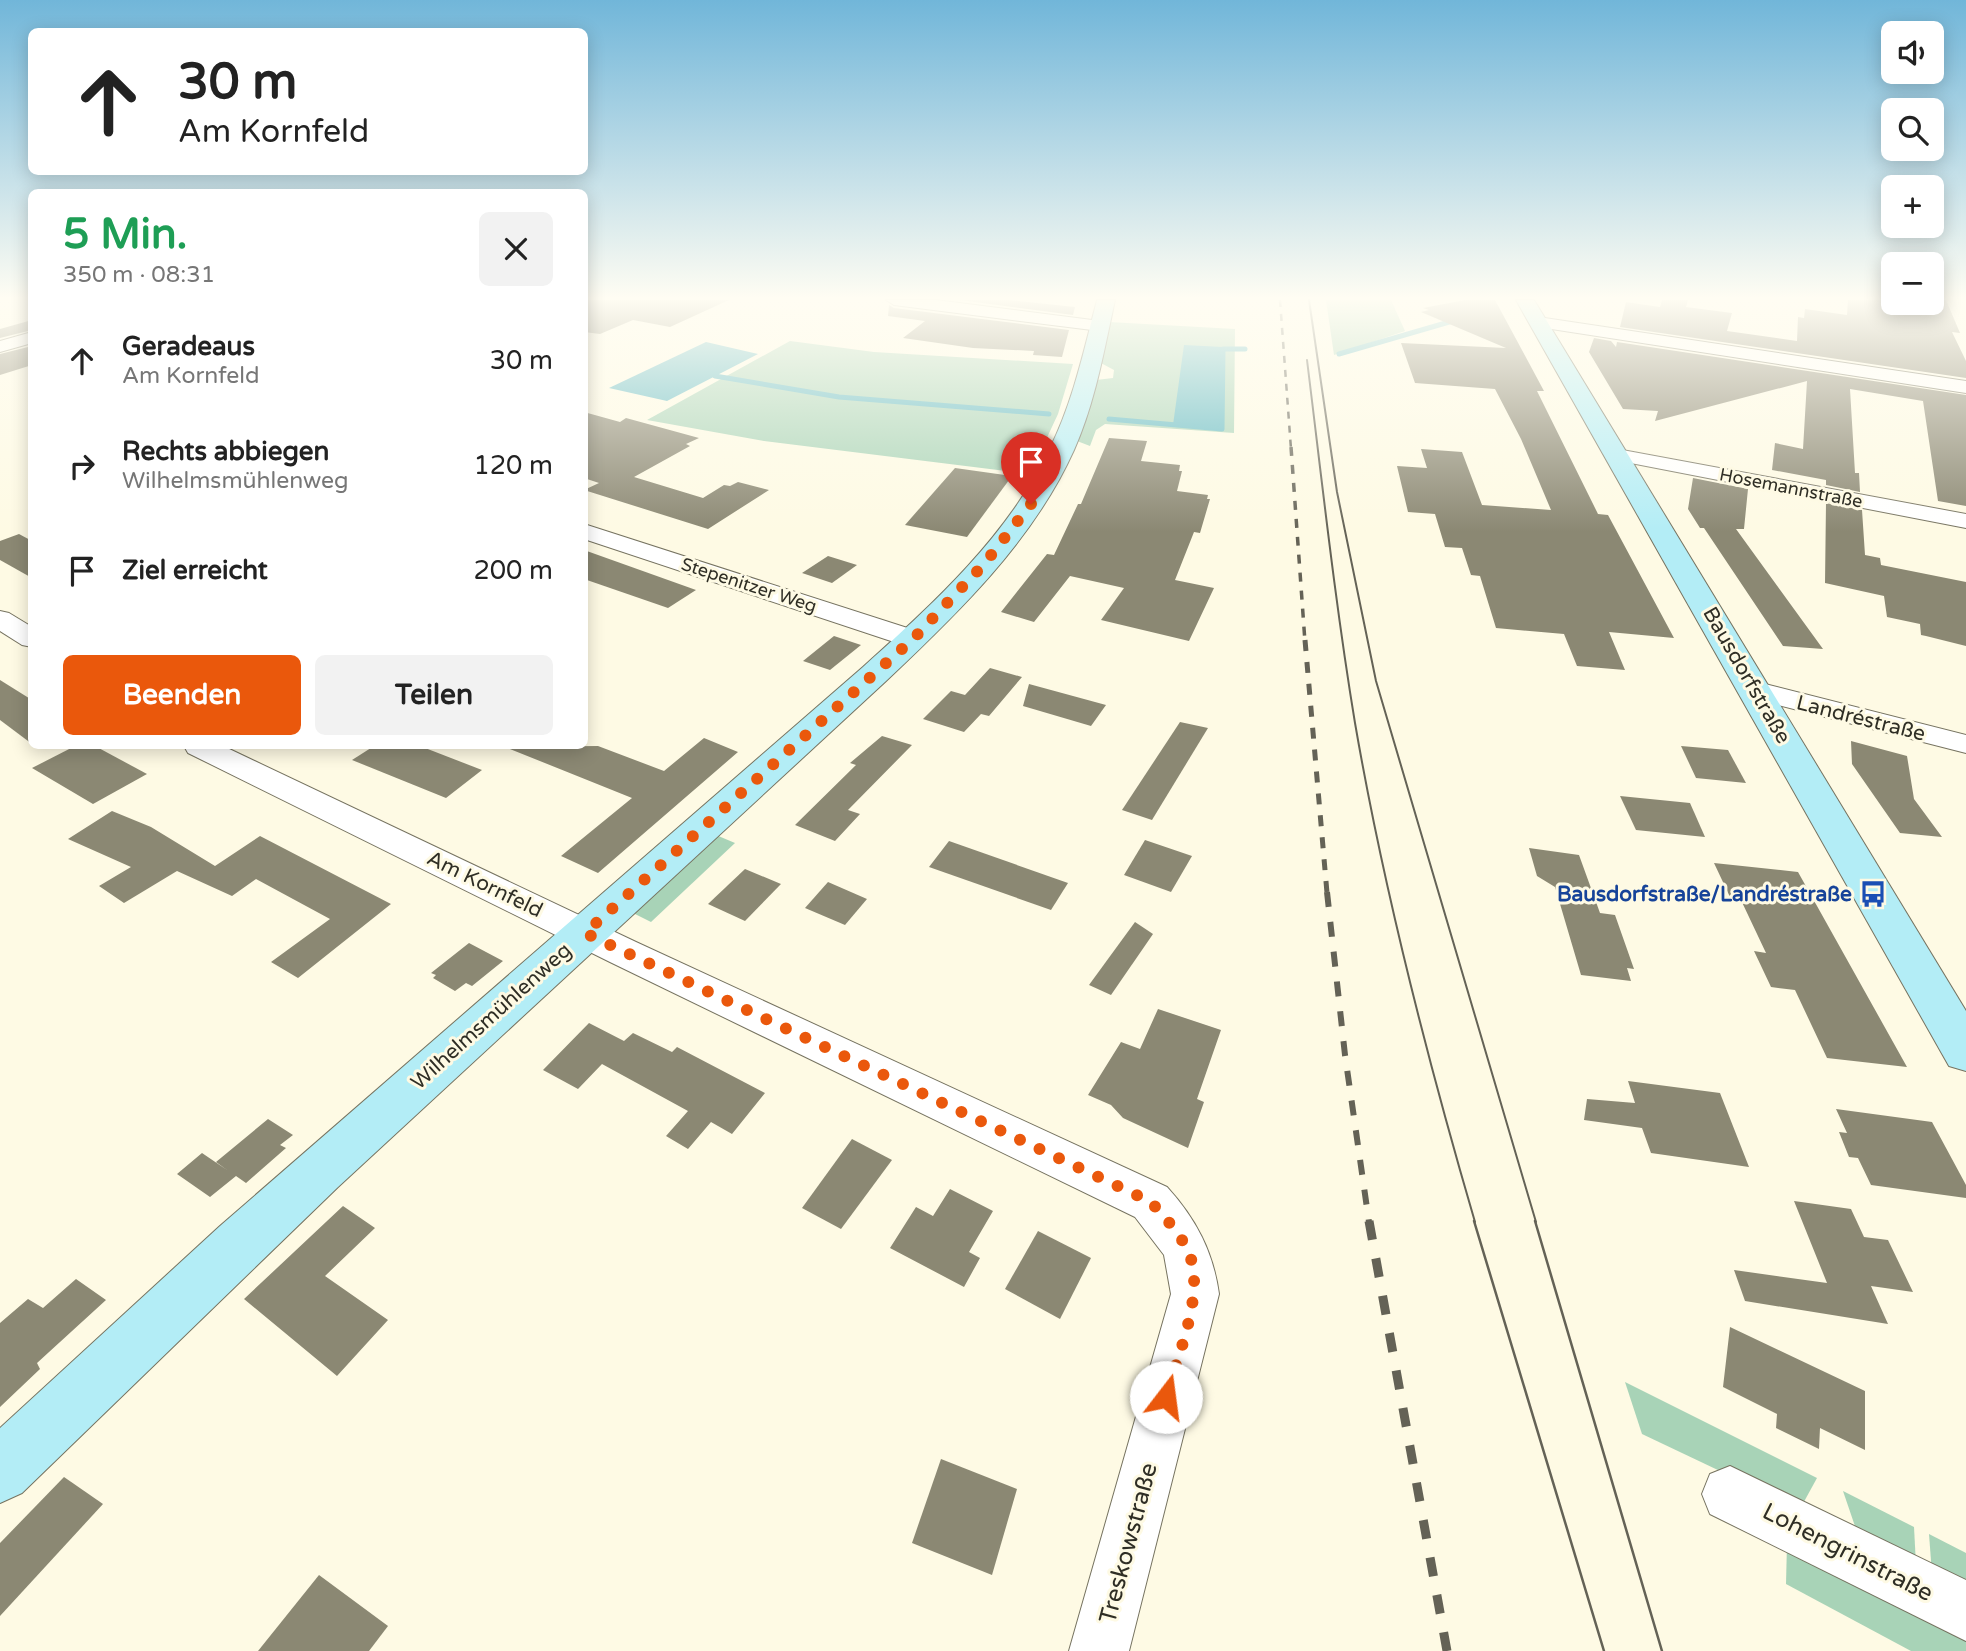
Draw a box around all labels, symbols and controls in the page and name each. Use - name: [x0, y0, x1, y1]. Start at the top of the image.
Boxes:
- map controls: [1881, 21, 1944, 315]
- button: sound: [1881, 21, 1944, 84]
- text: 30 m: [178, 53, 297, 112]
- icon: ahead: [63, 56, 154, 147]
- button: search: [1881, 98, 1944, 161]
- text: Am Kornfeld: [178, 113, 369, 151]
- button: +: [1881, 175, 1944, 238]
- text: 5 Min.: [63, 209, 187, 260]
- button: close: [479, 212, 553, 286]
- button: −: [1881, 252, 1944, 315]
- text: 350 m · 08:31: [63, 261, 215, 289]
- text: Geradeaus: [122, 331, 255, 362]
- icon: ahead: [63, 342, 101, 380]
- text: 30 m: [490, 345, 553, 376]
- text: Am Kornfeld: [122, 362, 259, 390]
- pin: [1001, 432, 1061, 504]
- text: Rechts abbiegen: [122, 436, 329, 467]
- icon: arrive: [1012, 443, 1050, 481]
- icon: right: [63, 447, 101, 485]
- text: 120 m: [473, 450, 553, 481]
- street label: Hosemannstraße: [1718, 463, 1864, 513]
- text: Wilhelmsmühlenweg: [122, 467, 349, 495]
- icon: arrive: [63, 552, 101, 590]
- street label: Stepenitzer Weg: [678, 553, 820, 617]
- text: Ziel erreicht: [122, 555, 268, 586]
- text: 200 m: [473, 555, 553, 586]
- street label: Bausdorfstraße: [1697, 602, 1796, 748]
- button: Beenden: [63, 655, 301, 735]
- button: Teilen: [315, 655, 553, 735]
- street label: Landréstraße: [1794, 690, 1928, 747]
- street label: Am Kornfeld: [423, 846, 547, 923]
- bus stop icon: Bausdorfstraße/Landréstraße: [1858, 879, 1888, 909]
- place label: Bausdorfstraße/Landréstraße: [1557, 882, 1852, 907]
- street label: Wilhelmsmühlenweg: [406, 938, 577, 1095]
- position arrow: [1129, 1360, 1203, 1434]
- street label: Treskowstraße: [1093, 1460, 1164, 1627]
- street label: Lohengrinstraße: [1758, 1497, 1938, 1608]

